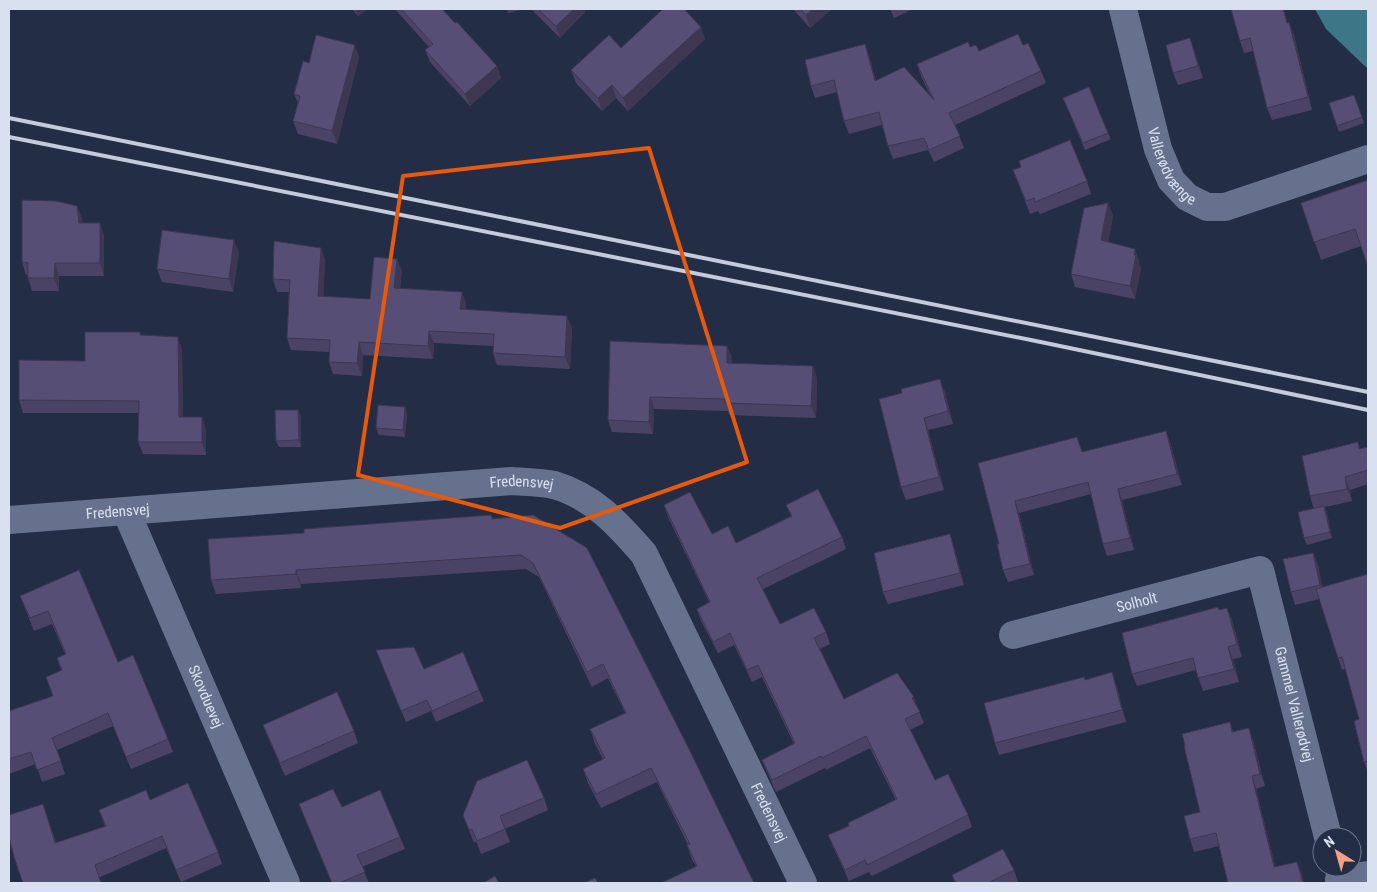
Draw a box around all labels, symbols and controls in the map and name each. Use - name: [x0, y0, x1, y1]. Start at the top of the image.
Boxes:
- street label: Vallerødvænge: [1144, 125, 1199, 209]
- street label: Fredensvej: [489, 472, 555, 494]
- street label: Fredensvej: [85, 500, 150, 523]
- street label: Solholt: [1114, 588, 1159, 616]
- street label: Gammel Vallerødvej: [1271, 645, 1317, 764]
- street label: Skovduevej: [184, 662, 227, 731]
- street label: Fredensvej: [747, 780, 791, 845]
- north arrow: [1312, 827, 1362, 877]
- text: N: [1321, 833, 1337, 851]

